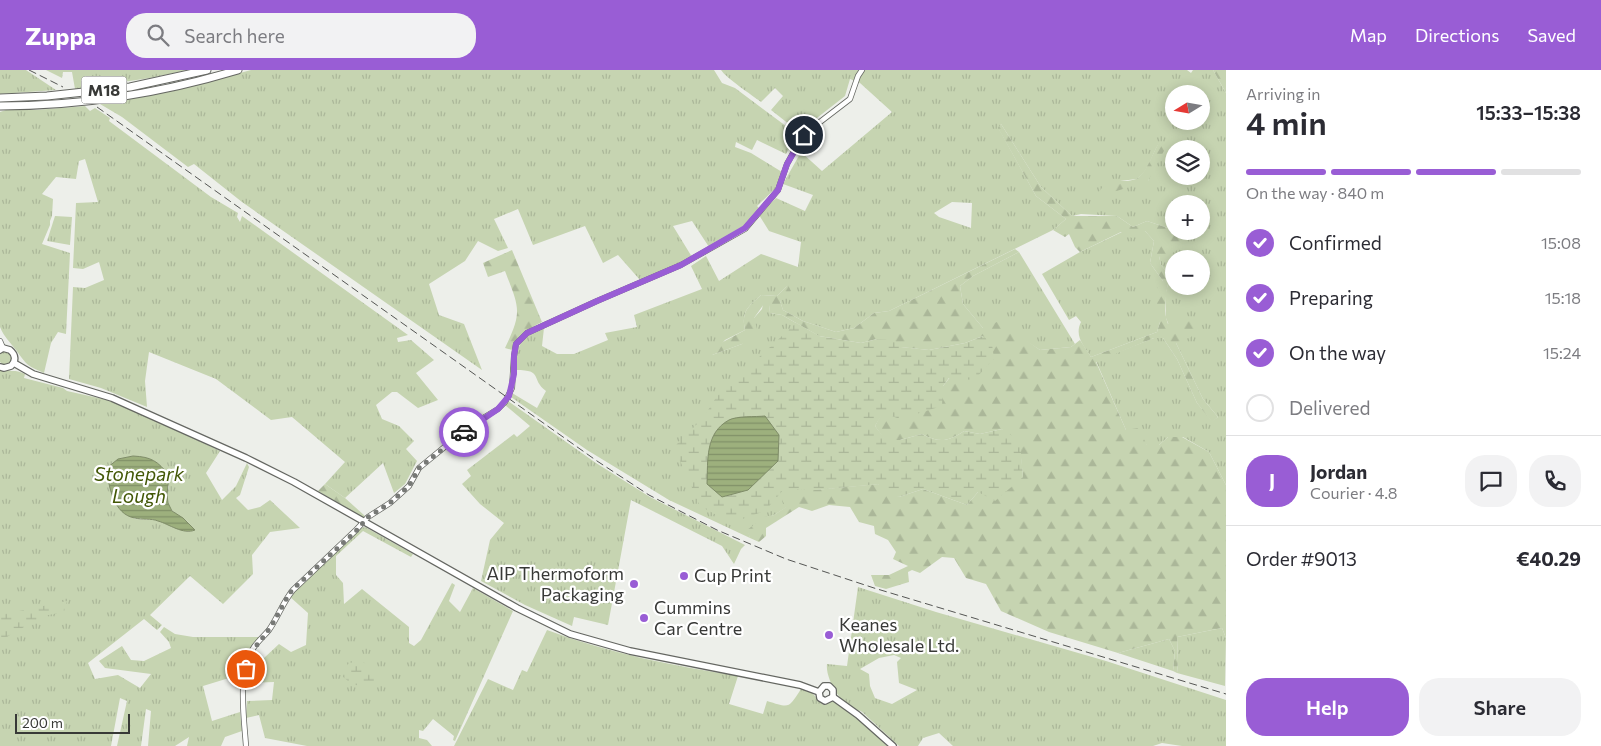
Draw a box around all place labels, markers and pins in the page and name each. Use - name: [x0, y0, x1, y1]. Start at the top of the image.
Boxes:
- pin: [783, 114, 825, 156]
- place label: AIP Thermoform Packaging: [487, 562, 624, 605]
- place label: Cup Print: [694, 564, 771, 586]
- marker: Cup Print: [678, 570, 690, 582]
- marker: AIP Thermoform Packaging: [628, 578, 640, 590]
- place label: Cummins Car Centre: [654, 596, 742, 639]
- marker: Cummins Car Centre: [638, 612, 650, 624]
- place label: Keanes Wholesale Ltd.: [839, 613, 959, 656]
- marker: Keanes Wholesale Ltd.: [823, 629, 835, 641]
- pin: [225, 648, 267, 690]

